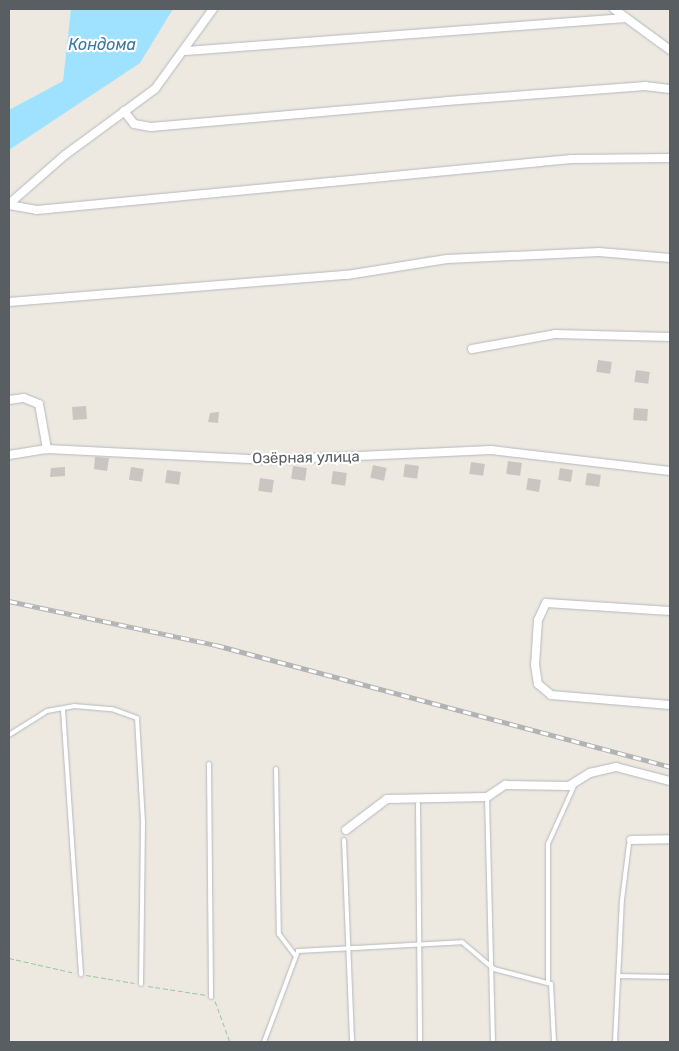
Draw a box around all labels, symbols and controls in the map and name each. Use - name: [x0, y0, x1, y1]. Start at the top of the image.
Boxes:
- water label: Кондома: [68, 35, 136, 55]
- street label: Озёрная улица: [252, 448, 360, 468]

